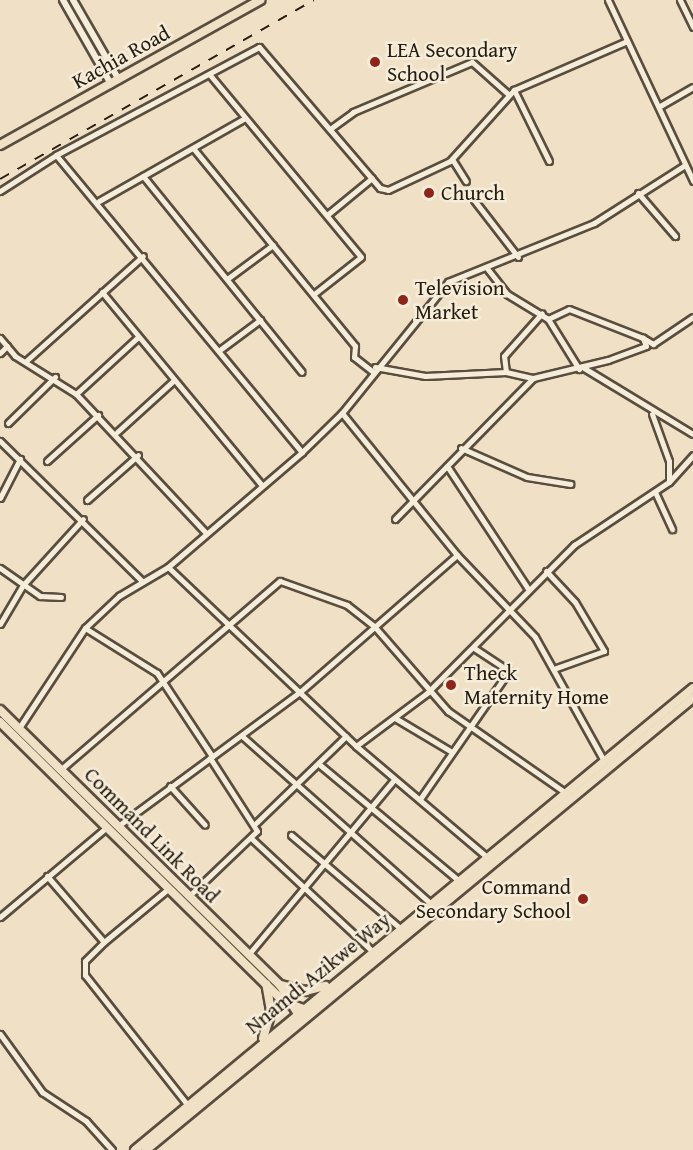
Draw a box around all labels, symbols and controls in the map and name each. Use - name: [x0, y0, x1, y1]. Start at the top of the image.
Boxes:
- street label: Kachia Road: [68, 20, 174, 94]
- place label: LEA Secondary School: [387, 37, 517, 87]
- marker: LEA Secondary School: [368, 55, 382, 69]
- place label: Church: [441, 180, 505, 206]
- marker: Church: [422, 186, 436, 200]
- place label: Television Market: [415, 275, 505, 325]
- marker: Television Market: [396, 293, 410, 307]
- place label: Theck Maternity Home: [464, 660, 609, 710]
- marker: Theck Maternity Home: [442, 676, 460, 694]
- street label: Command Link Road: [79, 762, 225, 908]
- place label: Command Secondary School: [416, 874, 571, 924]
- marker: Command Secondary School: [576, 892, 590, 906]
- street label: Nnamdi Azikwe Way: [240, 907, 396, 1039]

